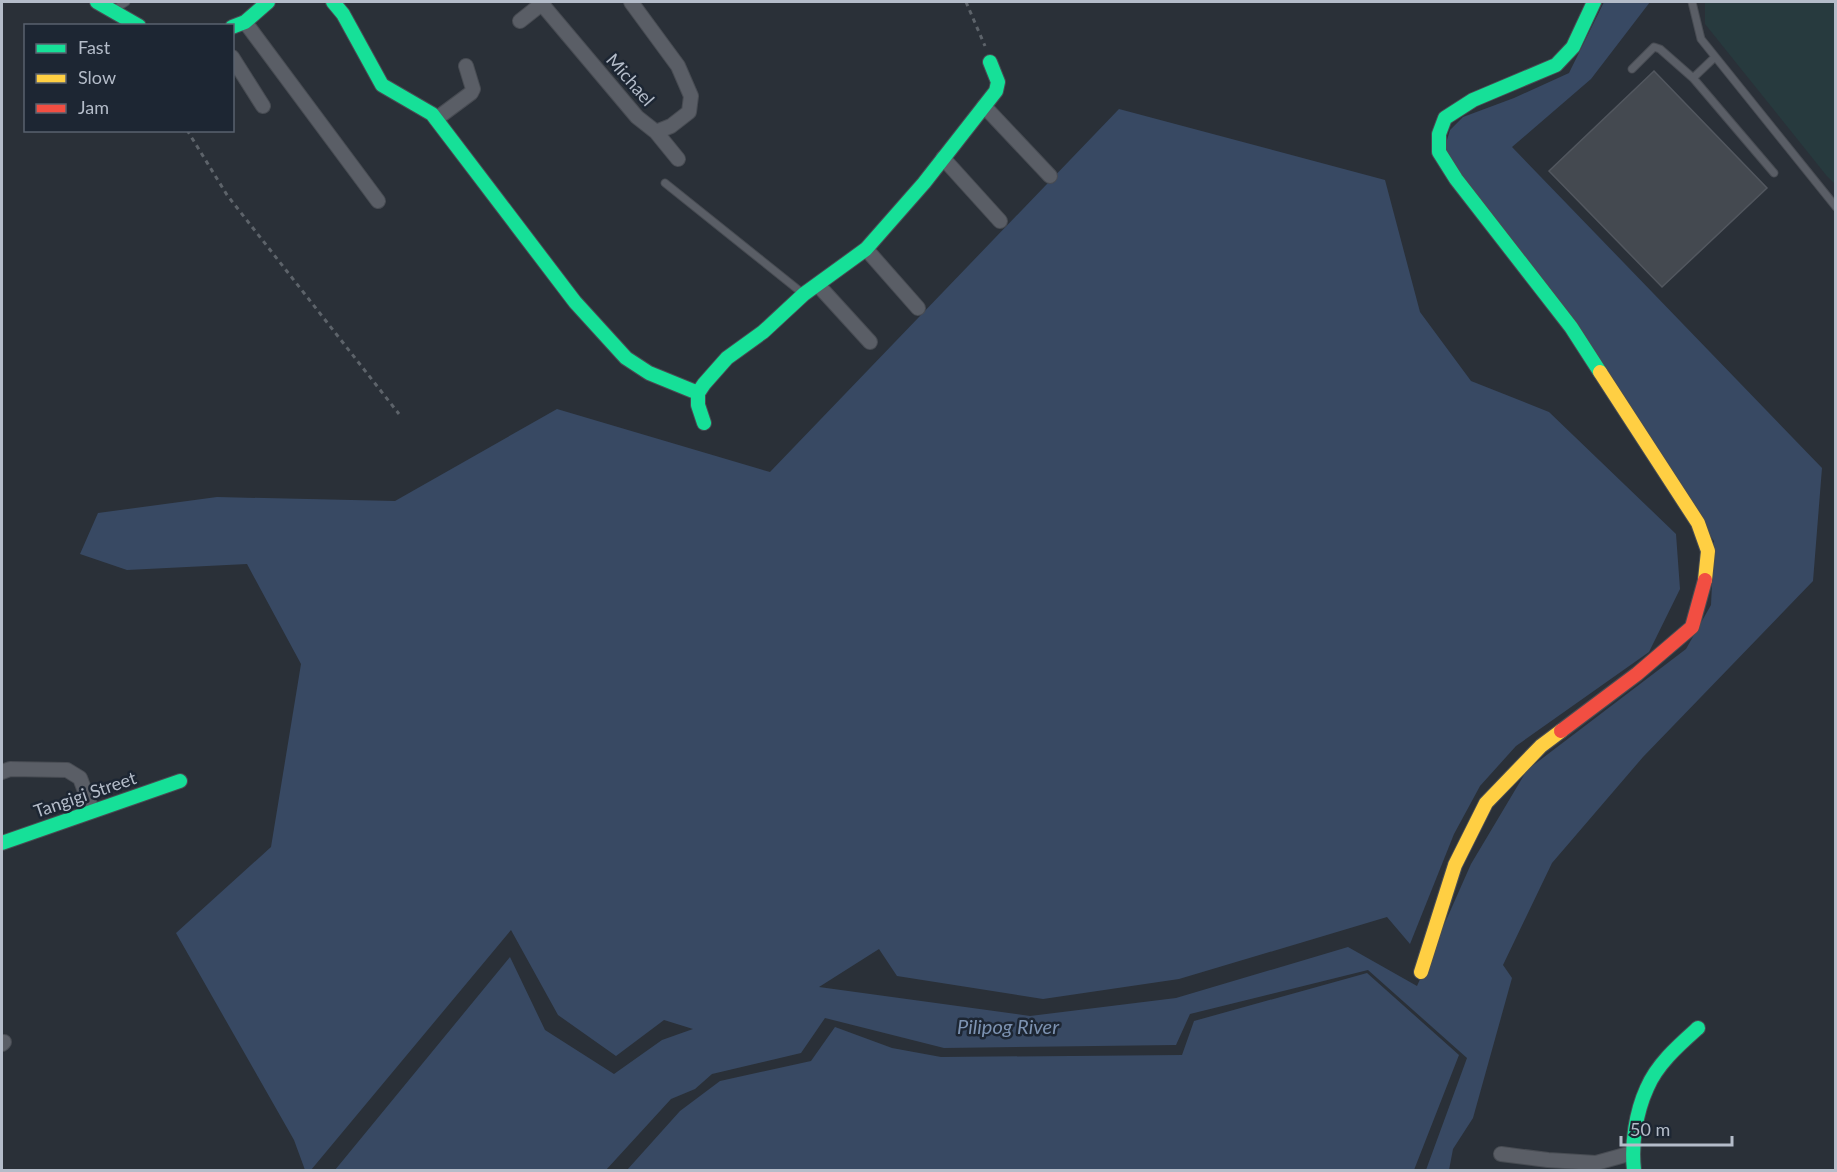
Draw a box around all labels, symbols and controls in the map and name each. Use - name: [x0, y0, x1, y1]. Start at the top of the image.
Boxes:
- legend: [24, 24, 234, 132]
- text: Fast: [78, 36, 111, 58]
- street label: Michael: [602, 49, 659, 110]
- text: Slow: [78, 66, 116, 88]
- text: Jam: [78, 96, 109, 118]
- street label: Tangigi Street: [31, 766, 139, 822]
- water label: Pilipog River: [957, 1014, 1060, 1038]
- scale bar: [1621, 1109, 1732, 1147]
- text: 50 m: [1630, 1118, 1670, 1140]

